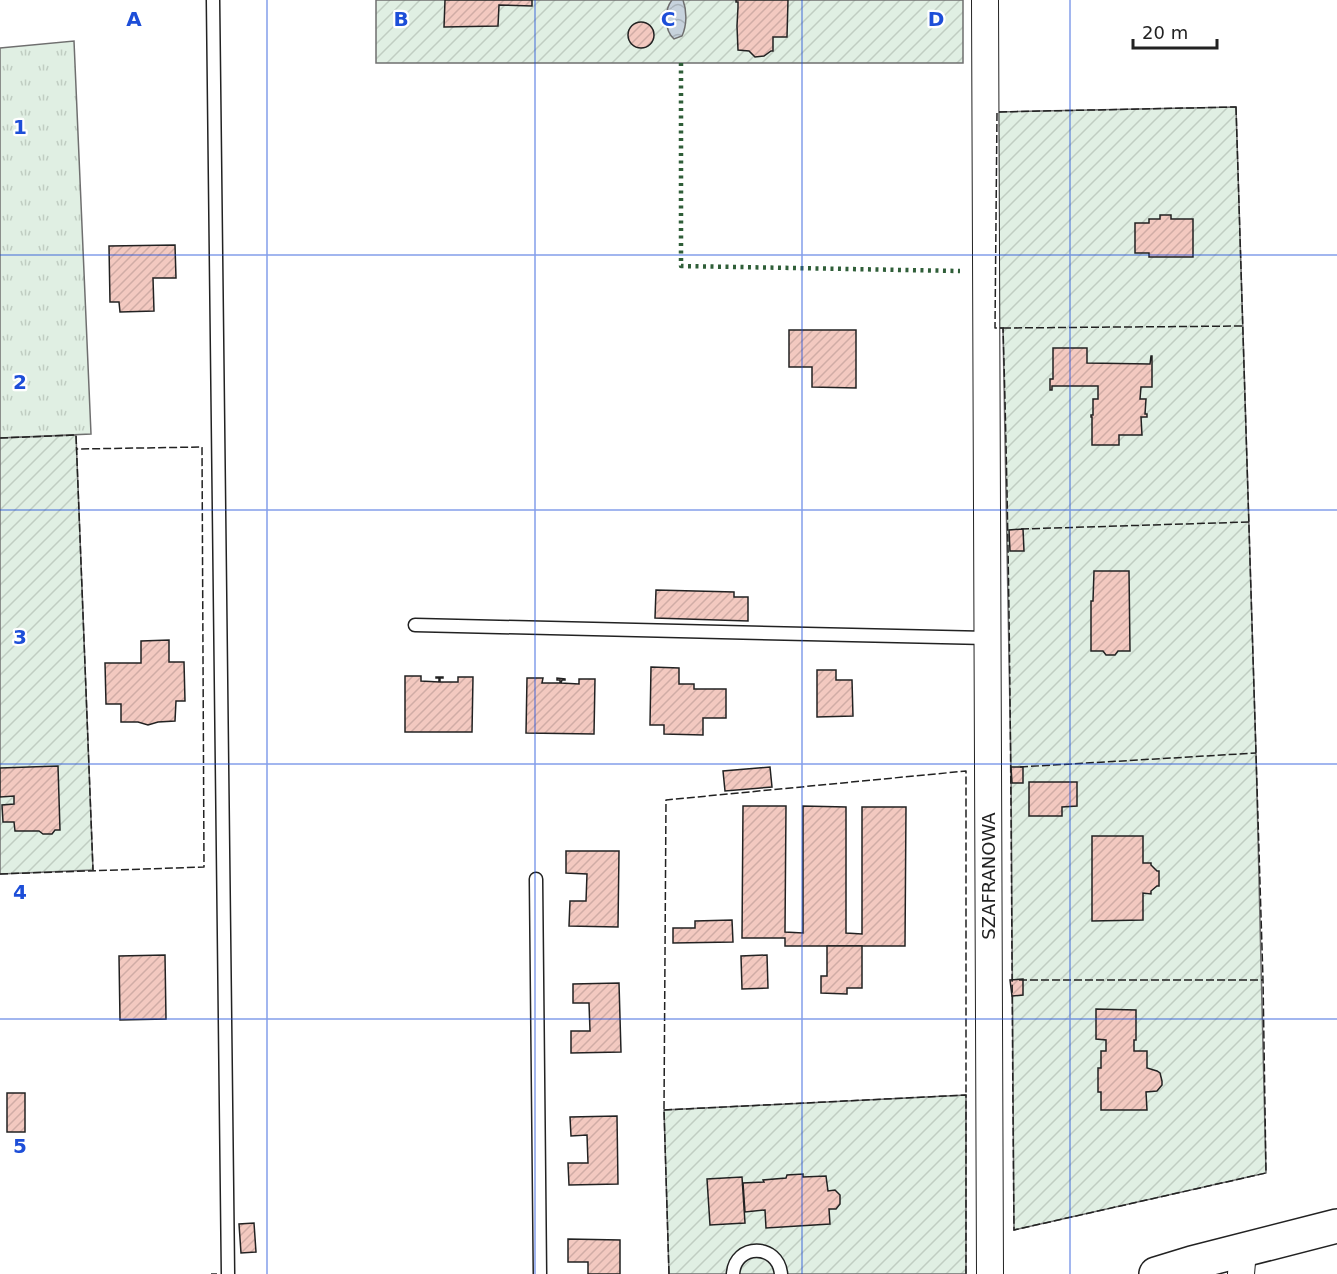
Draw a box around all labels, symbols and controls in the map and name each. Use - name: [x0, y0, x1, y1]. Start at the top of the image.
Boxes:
- text: A: [126, 7, 142, 31]
- text: B: [393, 7, 409, 31]
- text: C: [661, 7, 675, 31]
- text: D: [928, 7, 944, 31]
- scale bar: [1133, 12, 1217, 50]
- text: 20 m: [1142, 22, 1188, 43]
- text: 1: [13, 115, 27, 139]
- text: 2: [13, 370, 27, 394]
- text: 3: [13, 625, 27, 649]
- street label: SZAFRANOWA: [978, 812, 999, 940]
- text: 4: [13, 880, 27, 904]
- text: 5: [13, 1134, 27, 1158]

